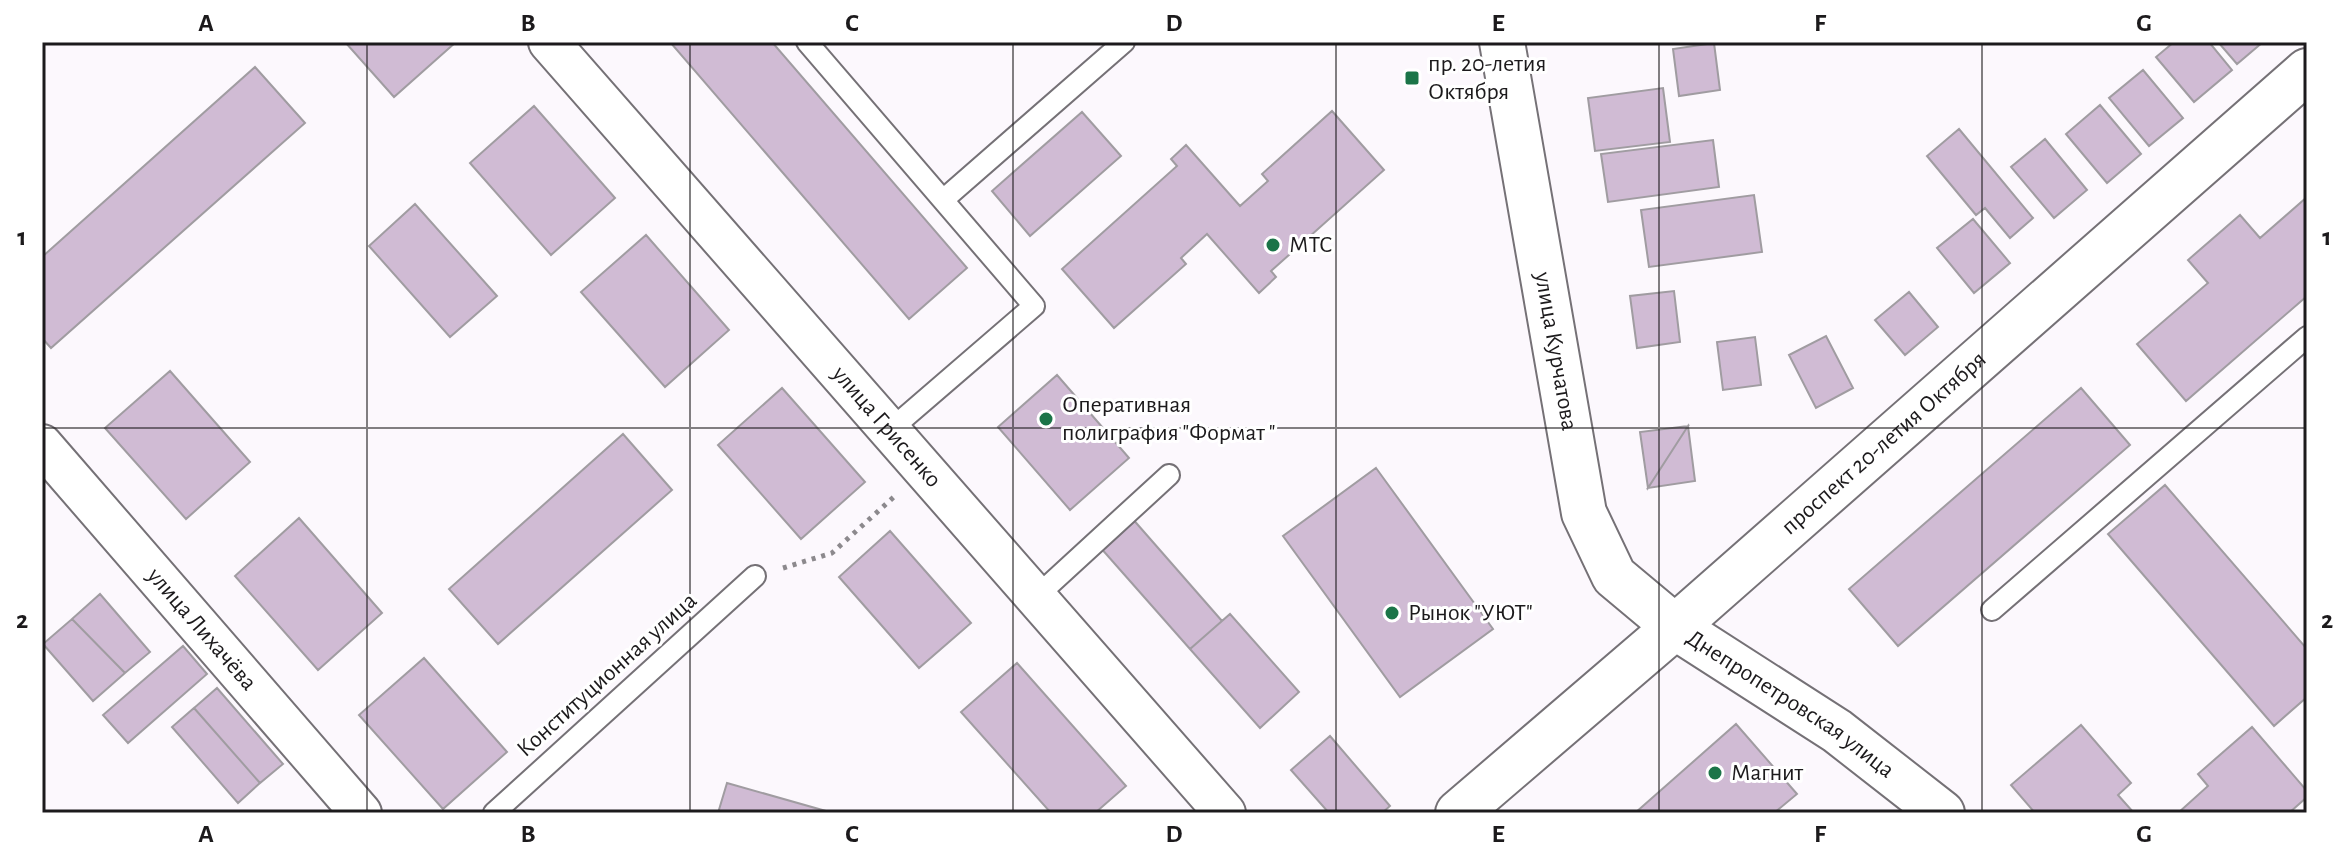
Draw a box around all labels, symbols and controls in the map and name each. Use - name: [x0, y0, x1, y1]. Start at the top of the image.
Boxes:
- text: A: [198, 10, 214, 36]
- text: B: [520, 10, 536, 36]
- text: C: [845, 10, 859, 36]
- text: D: [1165, 10, 1183, 36]
- text: E: [1491, 10, 1505, 36]
- text: F: [1814, 10, 1827, 36]
- text: G: [2136, 10, 2152, 36]
- place label: пр. 20-летия Октября: [1428, 52, 1547, 104]
- marker: пр. 20-летия Октября: [1403, 69, 1421, 87]
- text: 1: [17, 224, 27, 250]
- text: 1: [2322, 224, 2332, 250]
- place label: МТС: [1289, 233, 1333, 257]
- marker: МТС: [1264, 236, 1282, 254]
- street label: улица Курчатова: [1530, 269, 1581, 433]
- street label: проспект 20-летия Октября: [1777, 347, 1991, 539]
- street label: улица Грисенко: [827, 361, 946, 492]
- place label: Оперативная полиграфия "Формат ": [1062, 393, 1276, 445]
- marker: Оперативная полиграфия "Формат ": [1037, 410, 1055, 428]
- street label: улица Лихачёва: [142, 563, 261, 695]
- street label: Конституционная улица: [513, 588, 701, 762]
- place label: Рынок "УЮТ": [1408, 601, 1533, 625]
- marker: Рынок "УЮТ": [1383, 604, 1401, 622]
- text: 2: [16, 607, 28, 633]
- text: 2: [2321, 607, 2333, 633]
- street label: Днепропетровская улица: [1682, 626, 1899, 783]
- place label: Магнит: [1731, 761, 1803, 785]
- marker: Магнит: [1706, 764, 1724, 782]
- text: A: [198, 821, 214, 847]
- text: B: [520, 821, 536, 847]
- text: C: [845, 821, 859, 847]
- text: D: [1165, 821, 1183, 847]
- text: E: [1491, 821, 1505, 847]
- text: F: [1814, 821, 1827, 847]
- text: G: [2136, 821, 2152, 847]

